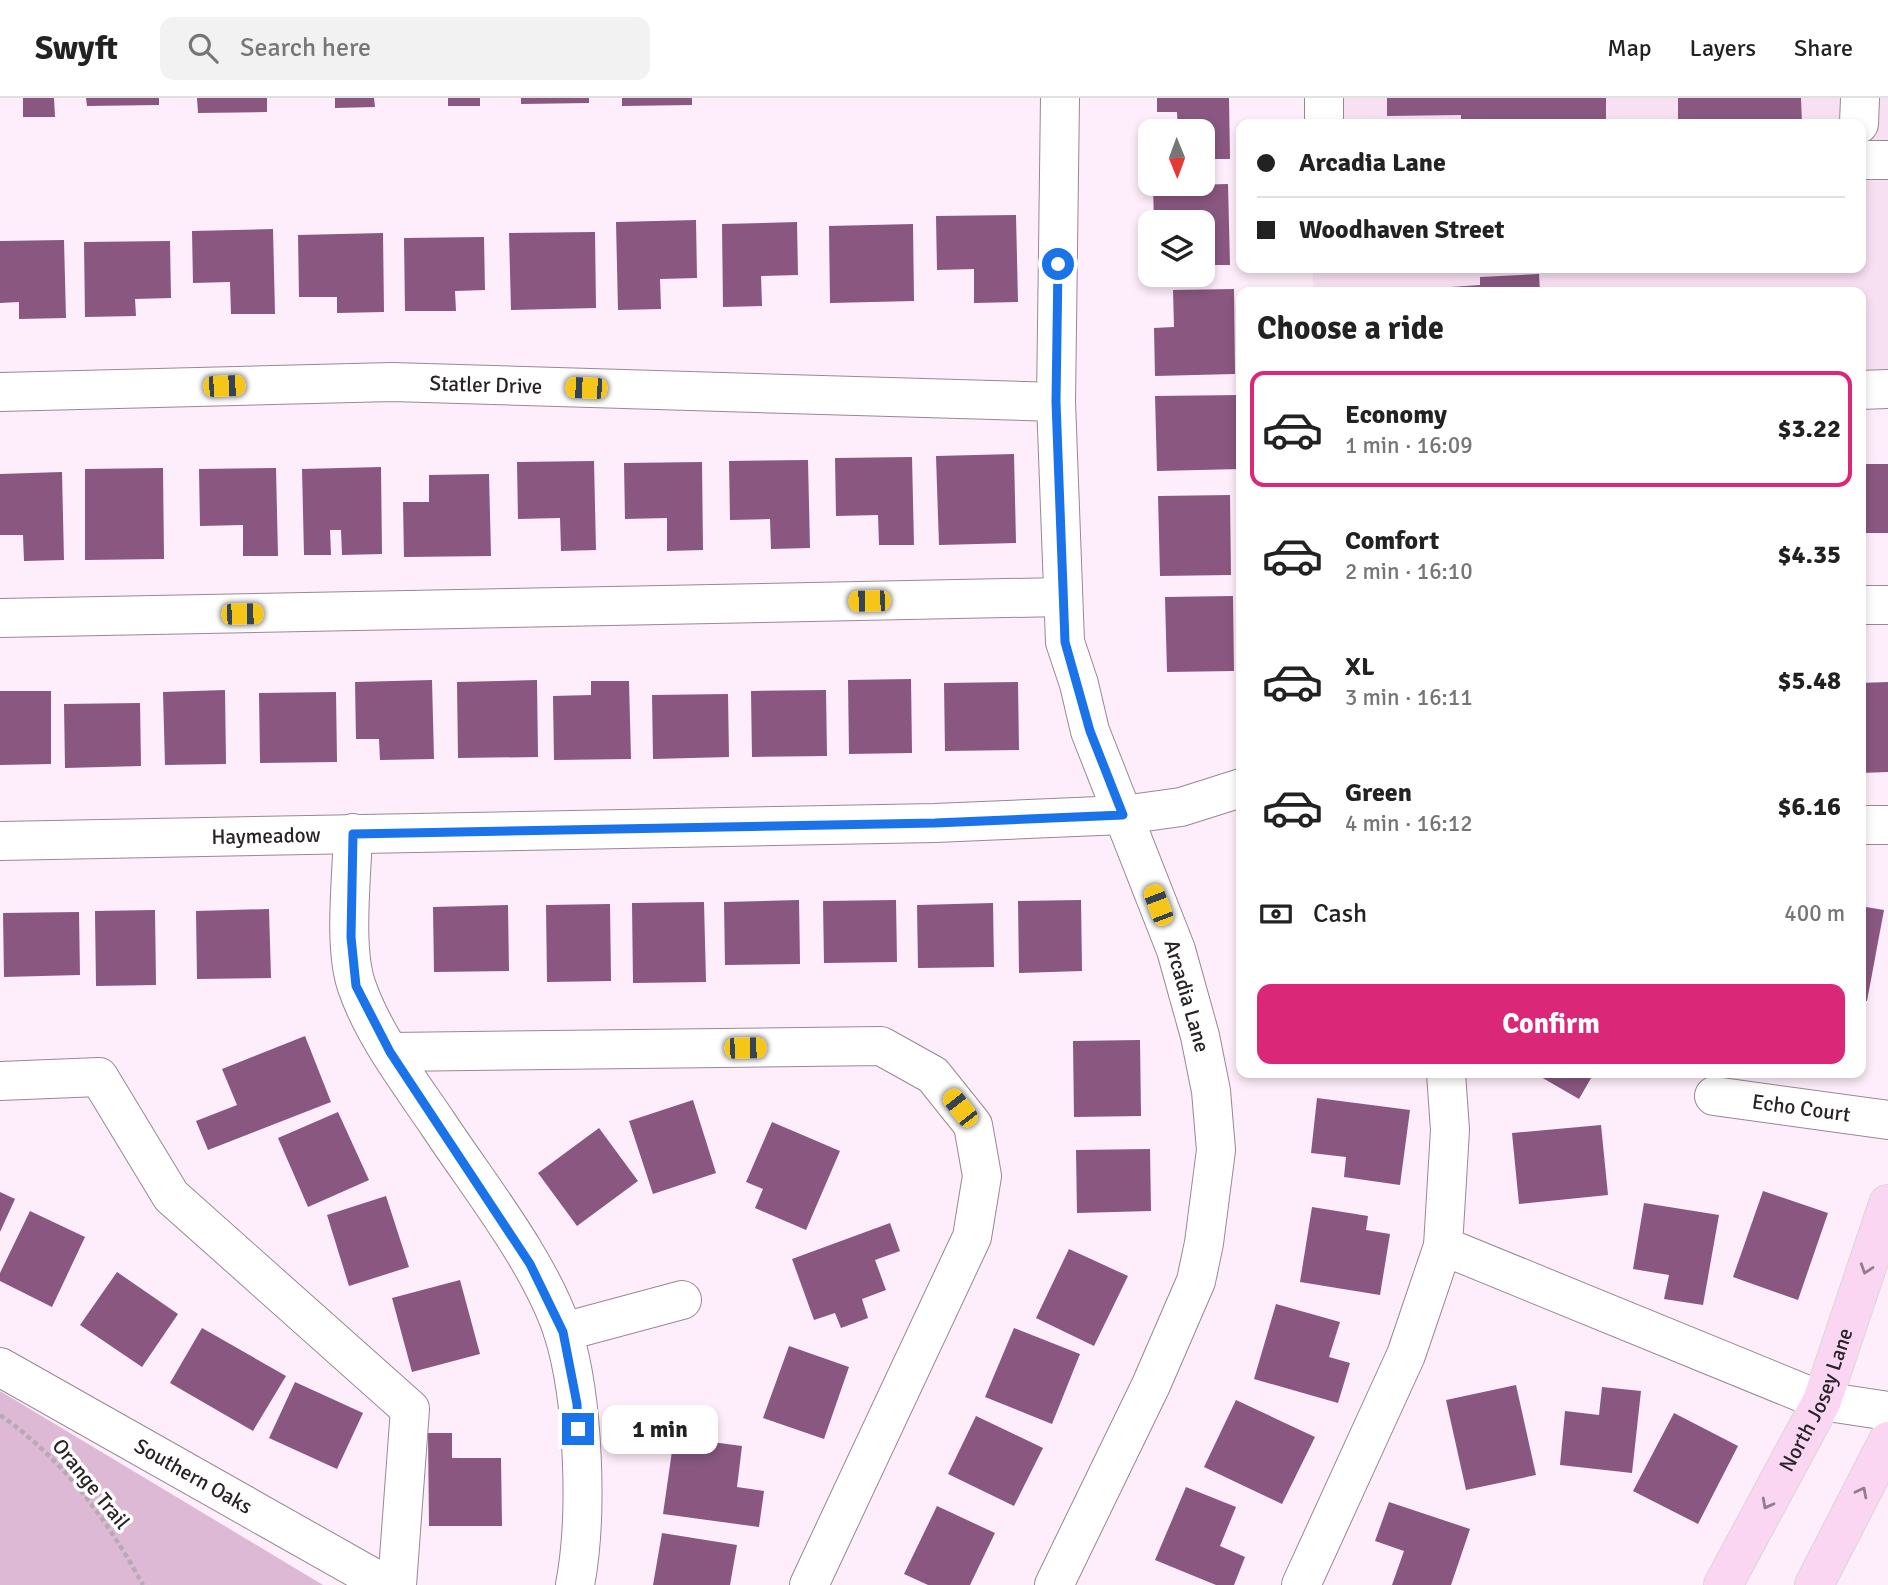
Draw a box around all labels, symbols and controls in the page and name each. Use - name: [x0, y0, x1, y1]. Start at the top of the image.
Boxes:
- search box: [160, 17, 650, 80]
- text: Swyft: [35, 28, 118, 69]
- icon: search: [184, 29, 222, 67]
- text: Search here: [240, 32, 371, 64]
- text: Map: [1607, 33, 1652, 63]
- text: Layers: [1690, 33, 1756, 63]
- text: Share: [1794, 33, 1853, 63]
- north arrow: [1138, 119, 1214, 196]
- map controls: [1138, 119, 1215, 287]
- text: Arcadia Lane: [1299, 147, 1446, 179]
- button: layers: [1138, 210, 1215, 287]
- text: Woodhaven Street: [1299, 214, 1505, 246]
- route start: [1042, 248, 1074, 280]
- text: Choose a ride: [1257, 309, 1444, 348]
- street label: Statler Drive: [429, 370, 543, 400]
- car: [203, 375, 246, 397]
- car: [565, 377, 608, 399]
- icon: car: [1261, 398, 1324, 461]
- text: Economy: [1345, 399, 1447, 431]
- text: $3.22: [1777, 413, 1841, 445]
- text: 1 min · 16:09: [1345, 431, 1473, 460]
- icon: car: [1261, 524, 1324, 587]
- text: Comfort: [1345, 525, 1439, 557]
- text: $4.35: [1777, 539, 1841, 571]
- text: 2 min · 16:10: [1345, 557, 1473, 586]
- car: [848, 590, 891, 612]
- car: [221, 603, 264, 625]
- icon: car: [1261, 650, 1324, 713]
- text: XL: [1345, 651, 1375, 683]
- text: $5.48: [1777, 665, 1841, 697]
- text: 3 min · 16:11: [1345, 683, 1473, 712]
- icon: car: [1261, 776, 1324, 839]
- text: Green: [1345, 777, 1412, 809]
- text: $6.16: [1777, 791, 1841, 823]
- text: 4 min · 16:12: [1345, 809, 1473, 838]
- street label: Haymeadow: [211, 822, 321, 850]
- car: [1141, 882, 1176, 928]
- icon: cash: [1257, 895, 1295, 933]
- text: Cash: [1313, 898, 1367, 930]
- text: 400 m: [1784, 899, 1845, 928]
- street label: Arcadia Lane: [1159, 937, 1215, 1055]
- button: Confirm: [1257, 984, 1845, 1064]
- car: [724, 1037, 767, 1059]
- car: [939, 1085, 982, 1131]
- street label: Echo Court: [1750, 1088, 1852, 1128]
- one-way arrow: [1860, 1263, 1875, 1275]
- street label: North Josey Lane: [1774, 1325, 1859, 1476]
- callout: 1 min: [602, 1404, 718, 1454]
- route end: [562, 1413, 594, 1445]
- text: 1 min: [632, 1415, 688, 1444]
- street label: Orange Trail: [47, 1433, 135, 1535]
- street label: Southern Oaks: [130, 1433, 257, 1520]
- one-way arrow: [1854, 1486, 1868, 1499]
- one-way arrow: [1761, 1497, 1775, 1509]

